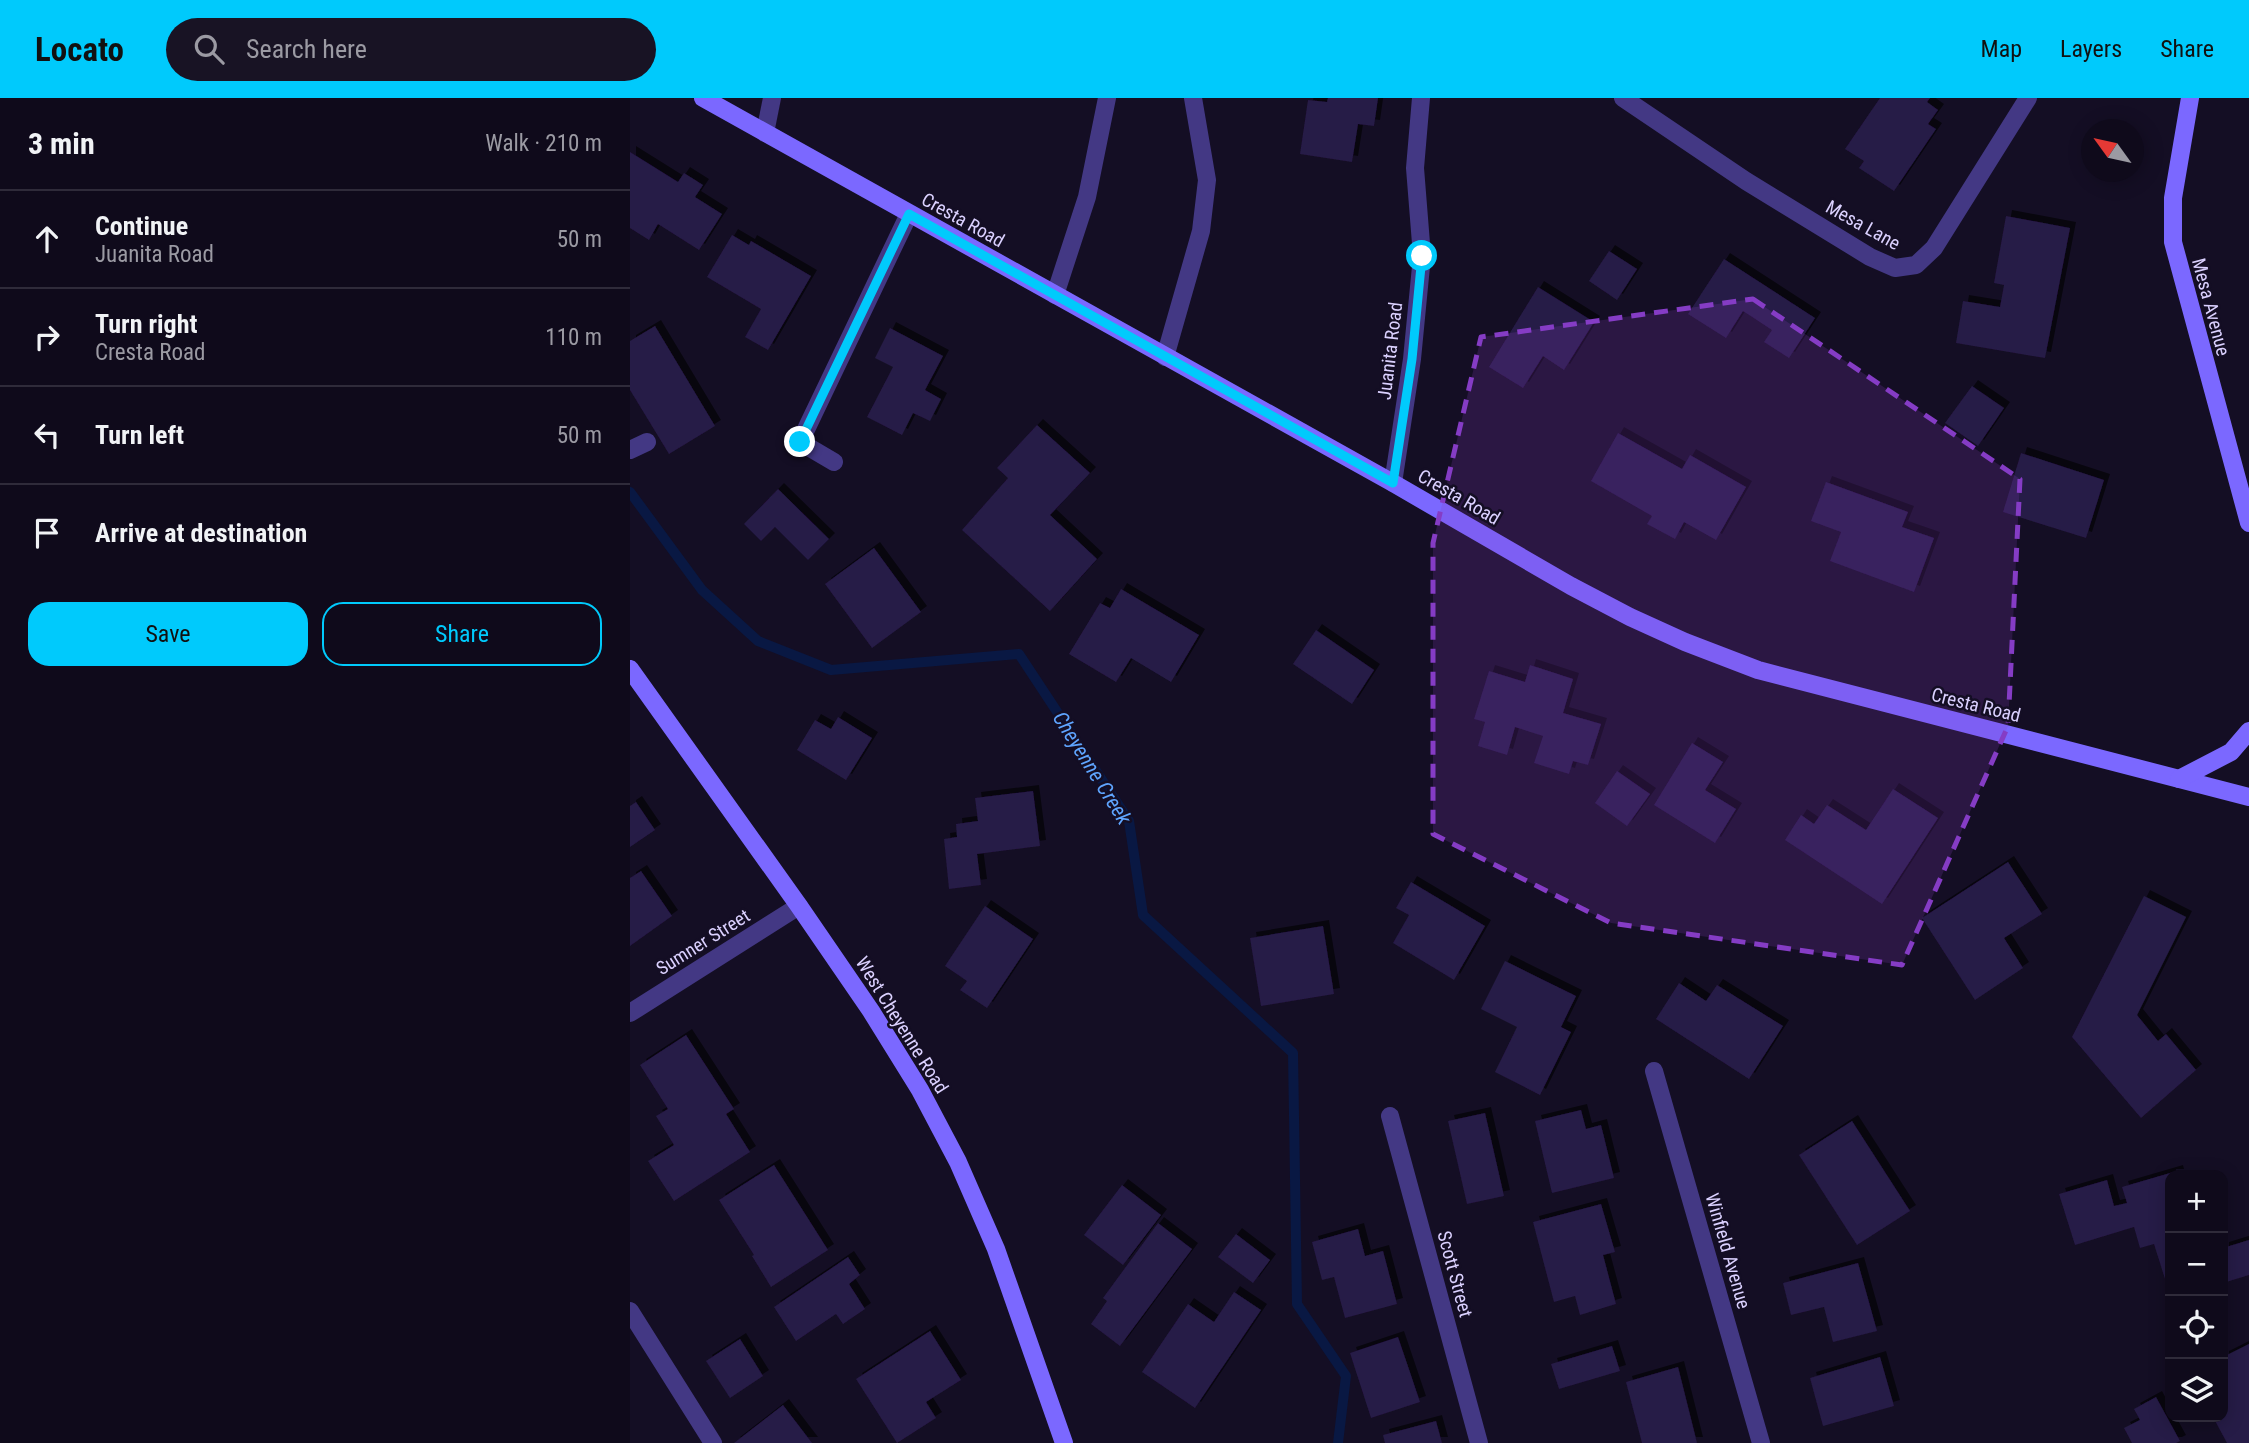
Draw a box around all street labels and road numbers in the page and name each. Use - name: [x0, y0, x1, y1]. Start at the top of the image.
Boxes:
- street label: Cresta Road: [918, 188, 1008, 252]
- street label: Mesa Lane: [1822, 195, 1904, 255]
- street label: Mesa Avenue: [2187, 256, 2235, 358]
- street label: Juanita Road: [1373, 301, 1407, 401]
- street label: Cresta Road: [1414, 464, 1504, 530]
- street label: Cresta Road: [1929, 683, 2023, 727]
- street label: Sumner Street: [652, 904, 754, 980]
- street label: West Cheyenne Road: [851, 952, 953, 1098]
- street label: Winfield Avenue: [1701, 1191, 1755, 1312]
- street label: Scott Street: [1432, 1228, 1478, 1320]

